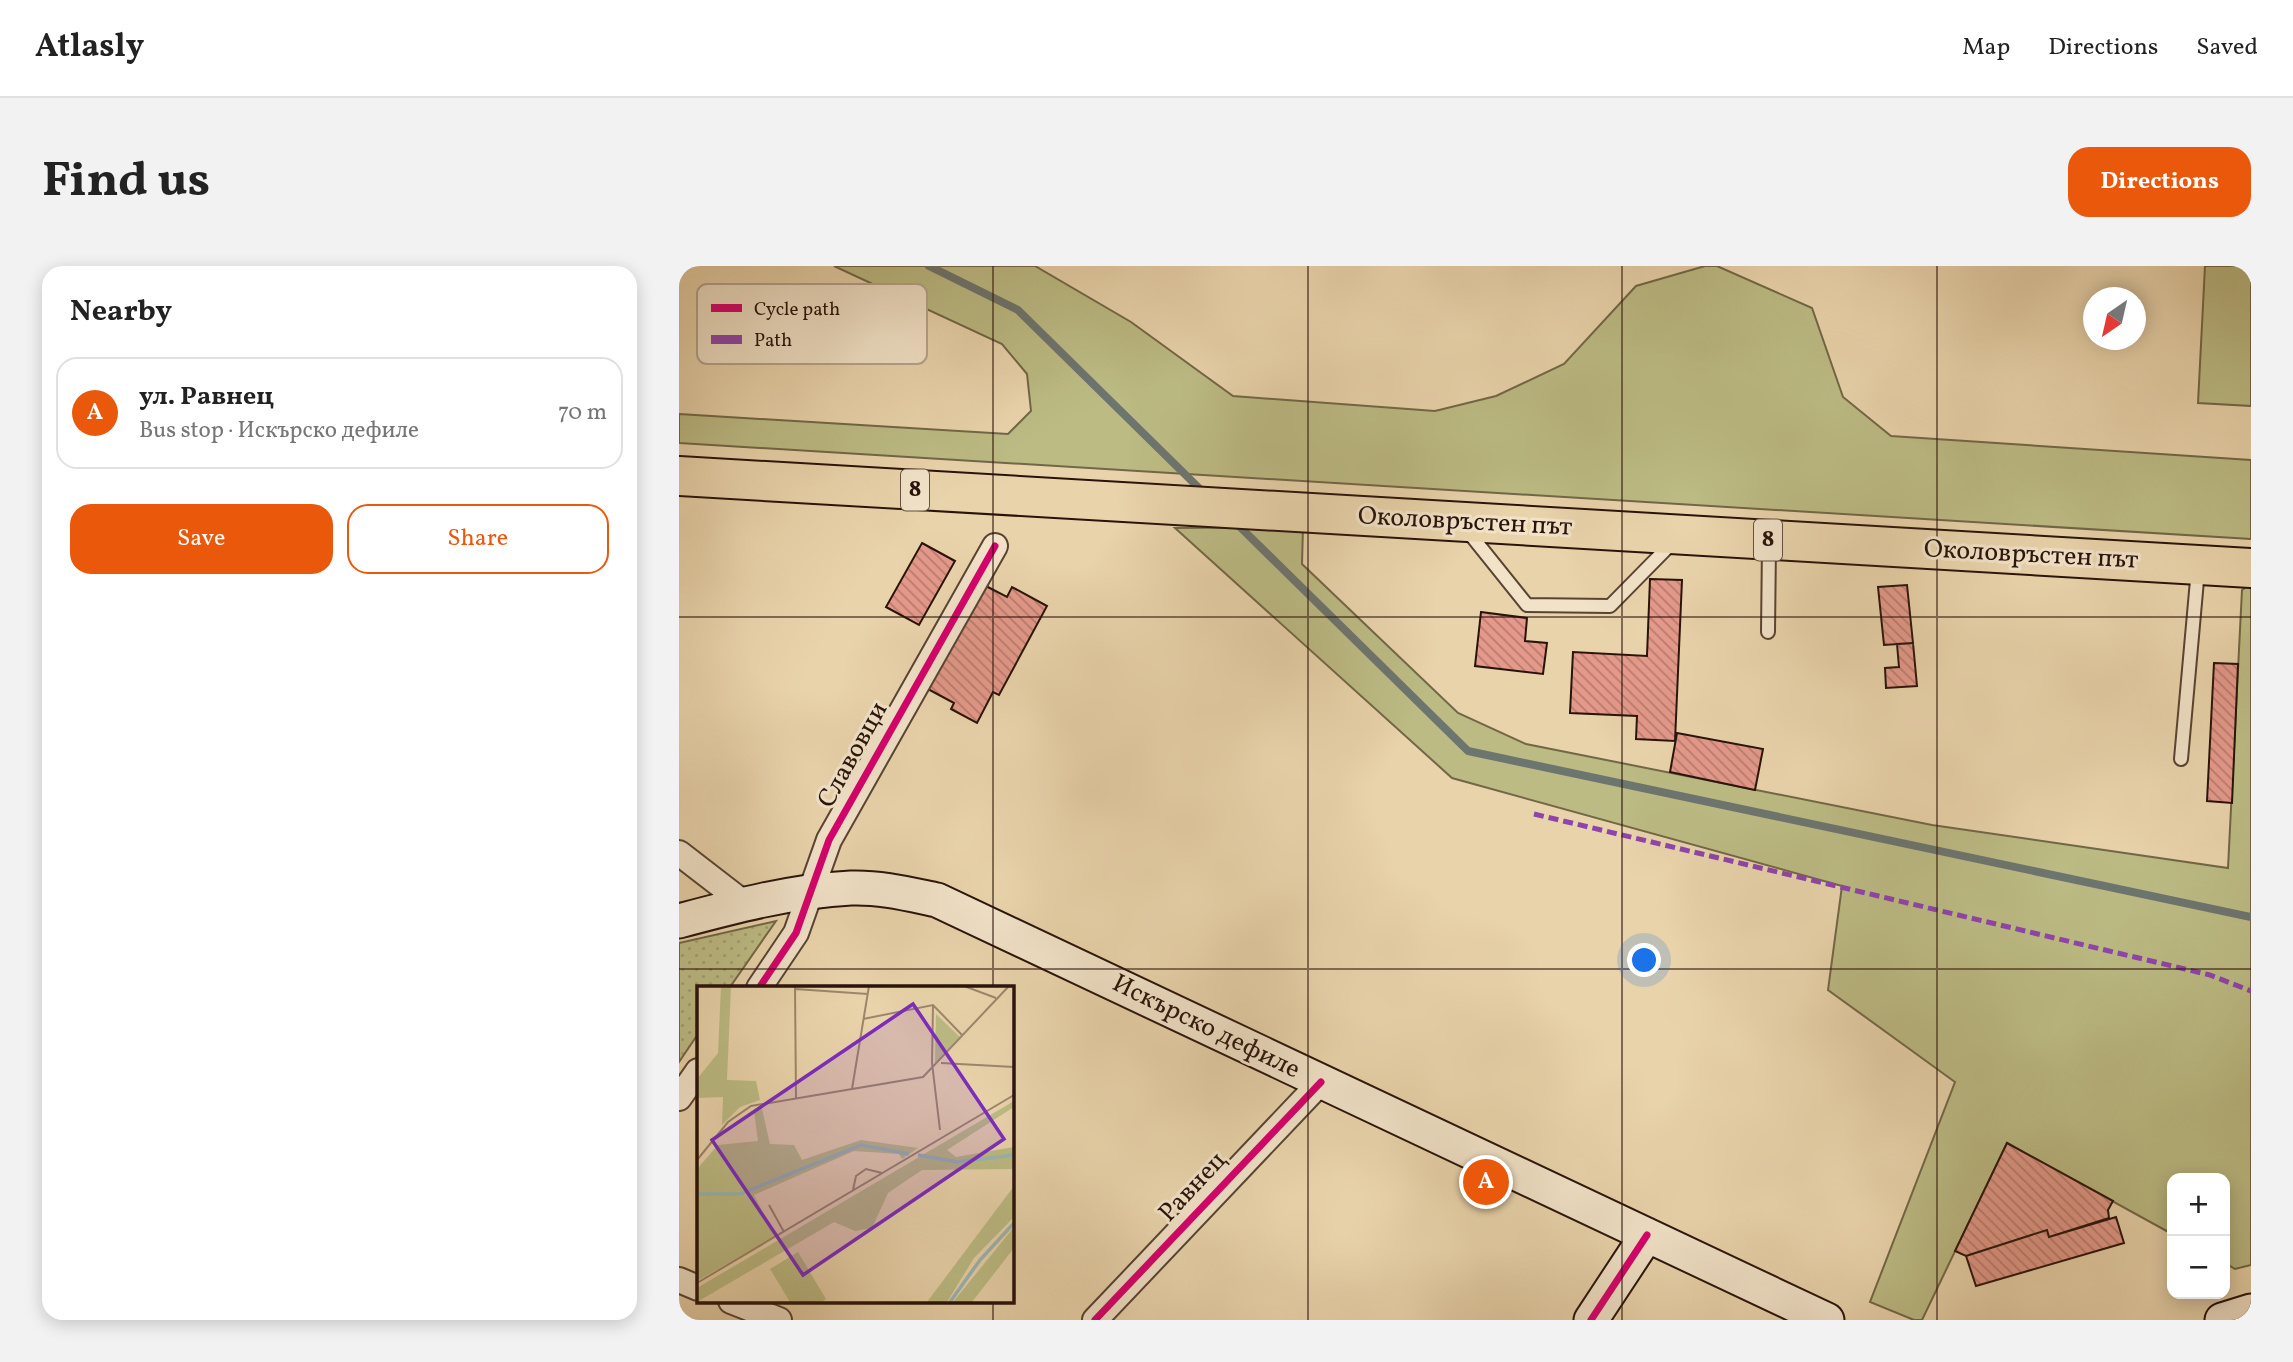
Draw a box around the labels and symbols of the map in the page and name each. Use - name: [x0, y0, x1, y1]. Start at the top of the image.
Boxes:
- legend: [697, 284, 927, 364]
- north arrow: [2083, 287, 2146, 350]
- text: Cycle path: [754, 297, 840, 323]
- text: Path: [754, 328, 792, 354]
- road number: 8: [901, 470, 929, 510]
- street label: Околовръстен път: [1357, 498, 1573, 546]
- road number: 8: [1754, 520, 1782, 561]
- street label: Околовръстен път: [1923, 531, 2139, 579]
- street label: Славовци: [809, 695, 897, 815]
- your location: [1627, 943, 1661, 977]
- street label: Искърско дефиле: [1106, 966, 1306, 1088]
- inset map: [697, 986, 1013, 1302]
- street label: Равнец: [1151, 1143, 1235, 1231]
- pin: A: [1463, 1156, 1509, 1208]

